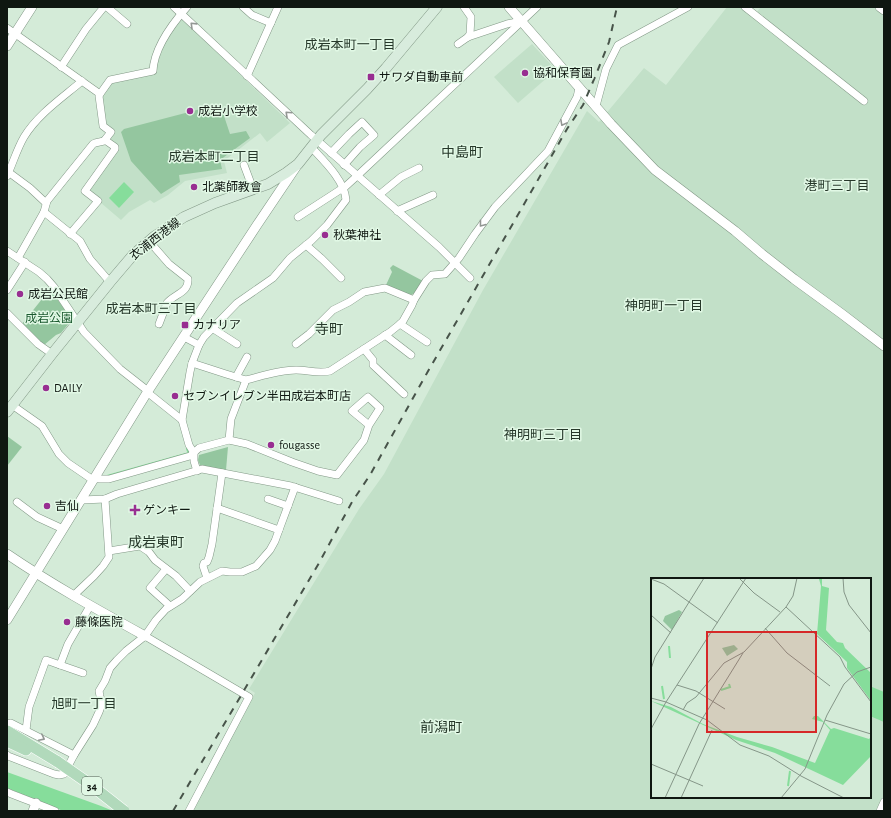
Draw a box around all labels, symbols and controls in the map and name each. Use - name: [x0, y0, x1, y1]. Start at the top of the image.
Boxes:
- one-way arrow: [190, 22, 198, 30]
- district label: 成岩本町一丁目: [304, 38, 396, 52]
- place label: 協和保育園: [533, 66, 593, 79]
- marker: 協和保育園: [520, 68, 530, 78]
- place label: サワダ自動車前: [379, 70, 463, 83]
- marker: サワダ自動車前: [366, 72, 376, 82]
- place label: 成岩小学校: [198, 104, 258, 117]
- marker: 成岩小学校: [185, 106, 195, 116]
- one-way arrow: [285, 112, 292, 119]
- one-way arrow: [561, 119, 568, 126]
- district label: 中島町: [441, 145, 483, 160]
- district label: 成岩本町二丁目: [168, 150, 260, 164]
- district label: 港町三丁目: [804, 179, 870, 193]
- place label: 北薬師教會: [202, 180, 262, 193]
- marker: 北薬師教會: [189, 182, 199, 192]
- street label: 衣浦西港線: [127, 215, 182, 262]
- one-way arrow: [480, 219, 487, 226]
- place label: 秋葉神社: [333, 228, 381, 241]
- marker: 秋葉神社: [320, 230, 330, 240]
- place label: 成岩公民館: [28, 288, 88, 300]
- marker: 成岩公民館: [15, 289, 25, 299]
- district label: 神明町一丁目: [625, 299, 703, 313]
- district label: 成岩本町三丁目: [105, 302, 197, 316]
- park label: 成岩公園: [25, 312, 73, 324]
- place label: カナリア: [193, 319, 241, 331]
- marker: カナリア: [180, 320, 190, 330]
- district label: 寺町: [315, 322, 343, 337]
- place label: DAILY: [54, 382, 83, 394]
- marker: DAILY: [41, 383, 51, 393]
- place label: セブンイレブン半田成岩本町店: [183, 389, 351, 402]
- marker: セブンイレブン半田成岩本町店: [170, 391, 180, 401]
- district label: 神明町三丁目: [504, 428, 582, 442]
- place label: fougasse: [279, 439, 320, 451]
- marker: fougasse: [266, 440, 276, 450]
- place label: 吉仙: [55, 499, 79, 512]
- marker: 吉仙: [42, 501, 52, 511]
- place label: ゲンキー: [143, 504, 191, 516]
- marker: ゲンキー: [130, 505, 140, 515]
- district label: 成岩東町: [128, 535, 184, 550]
- inset map: [651, 578, 871, 798]
- place label: 藤條医院: [75, 615, 123, 628]
- marker: 藤條医院: [62, 617, 72, 627]
- district label: 旭町一丁目: [51, 697, 117, 711]
- district label: 前潟町: [420, 719, 462, 735]
- one-way arrow: [38, 734, 46, 741]
- road number: 34: [82, 777, 102, 795]

